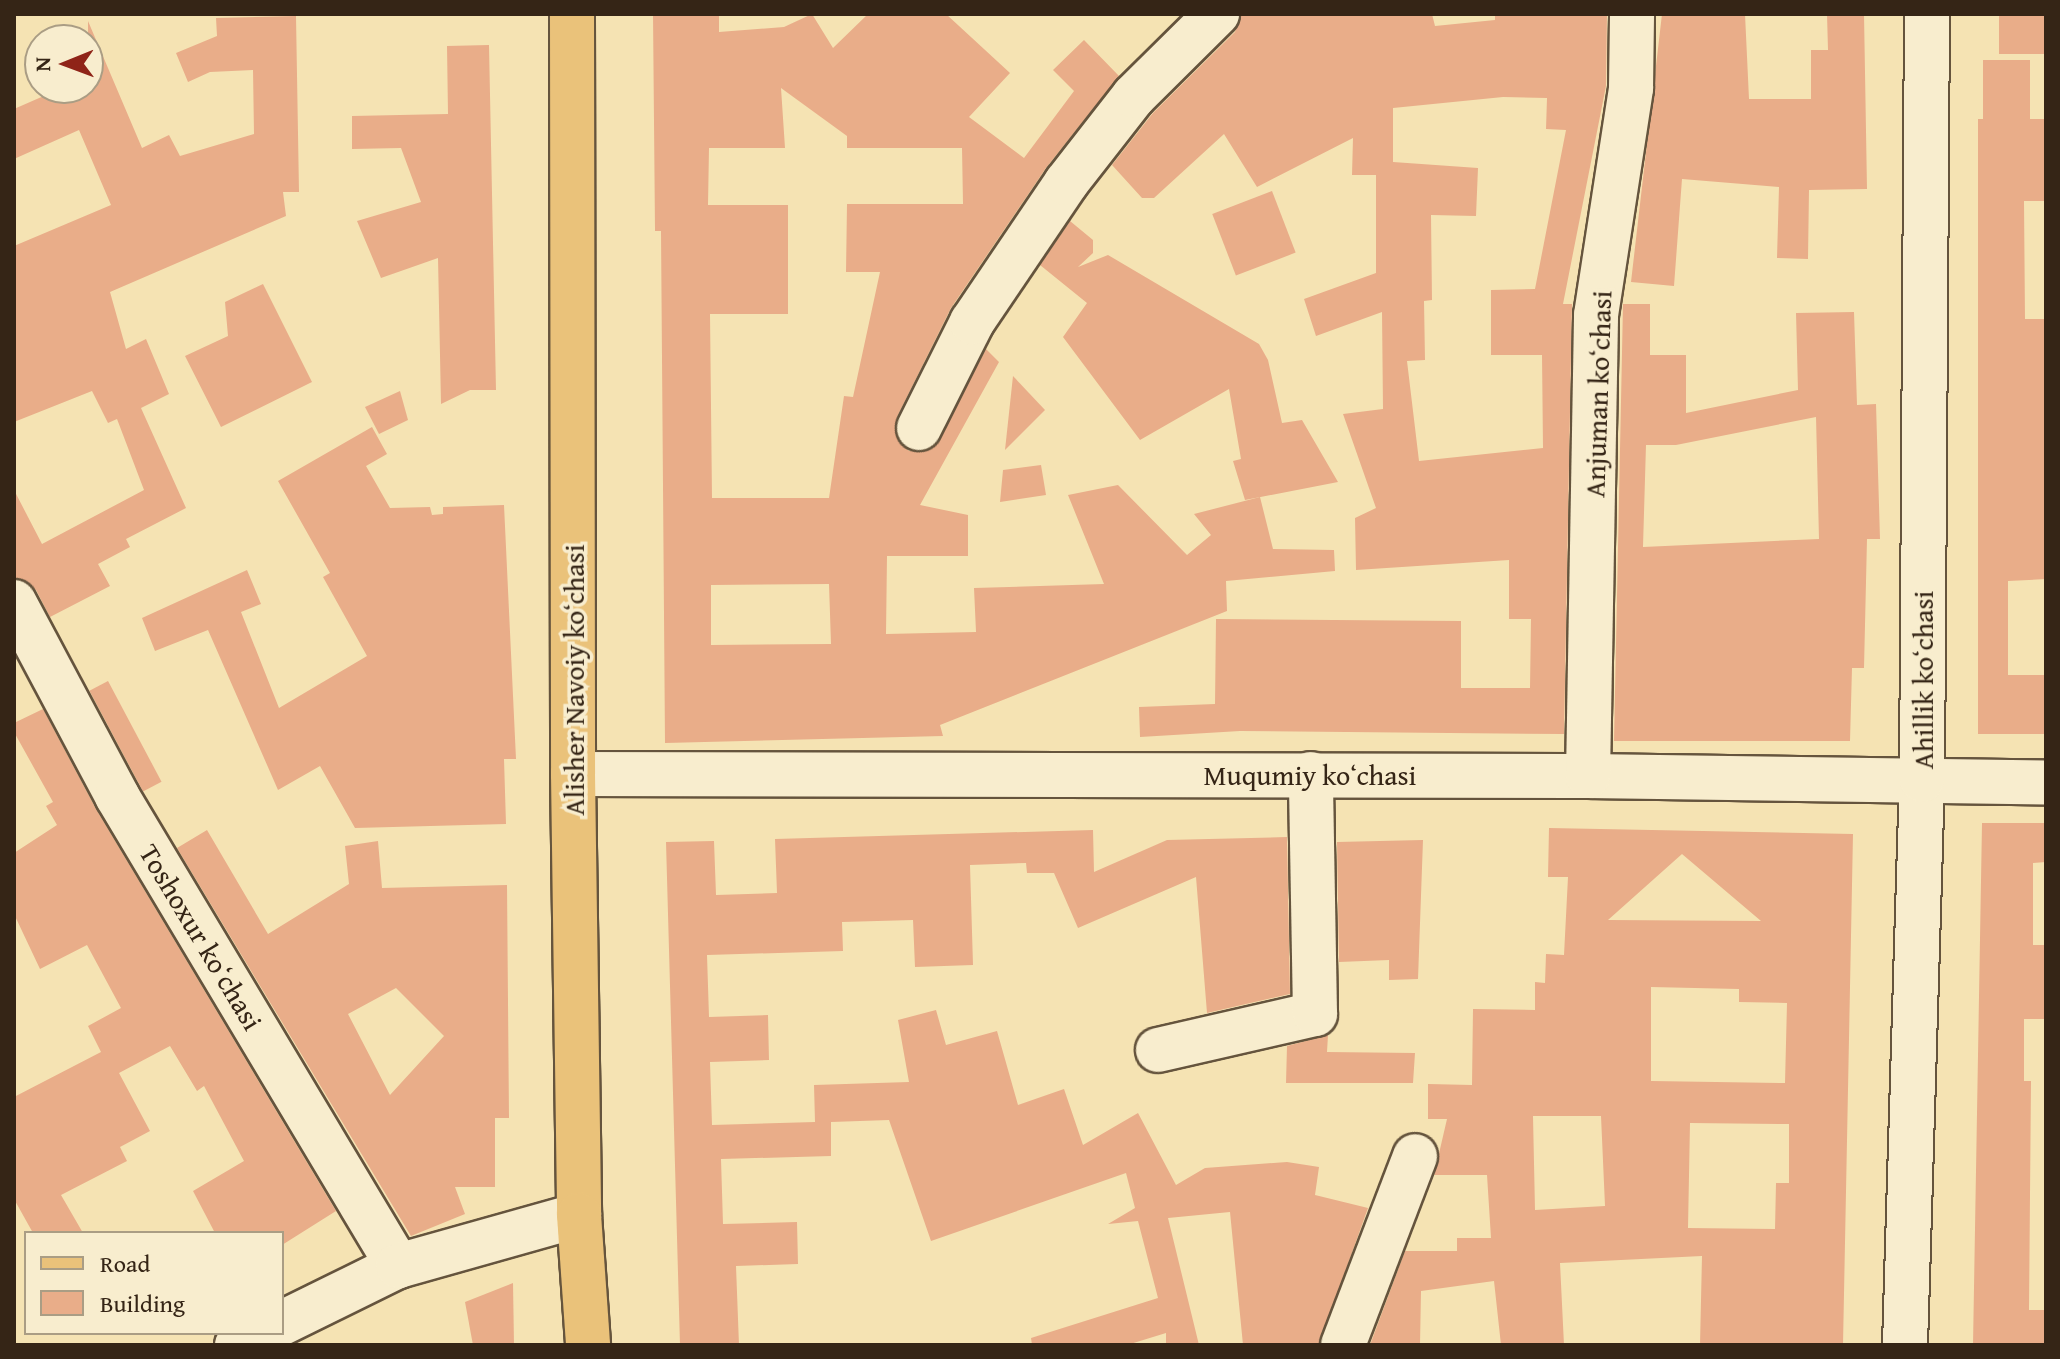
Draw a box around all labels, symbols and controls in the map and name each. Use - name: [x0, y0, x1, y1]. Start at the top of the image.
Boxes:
- north arrow: [24, 24, 104, 104]
- text: N: [26, 57, 58, 72]
- street label: Anjuman koʻchasi: [1578, 290, 1618, 498]
- street label: Alisher Navoiy koʻchasi: [557, 544, 591, 816]
- street label: Ahillik koʻchasi: [1906, 591, 1940, 769]
- street label: Muqumiy koʻchasi: [1204, 758, 1416, 792]
- street label: Toshoxur koʻchasi: [132, 838, 270, 1036]
- legend: [24, 1231, 284, 1335]
- text: Road: [100, 1246, 150, 1281]
- text: Building: [100, 1286, 185, 1321]

